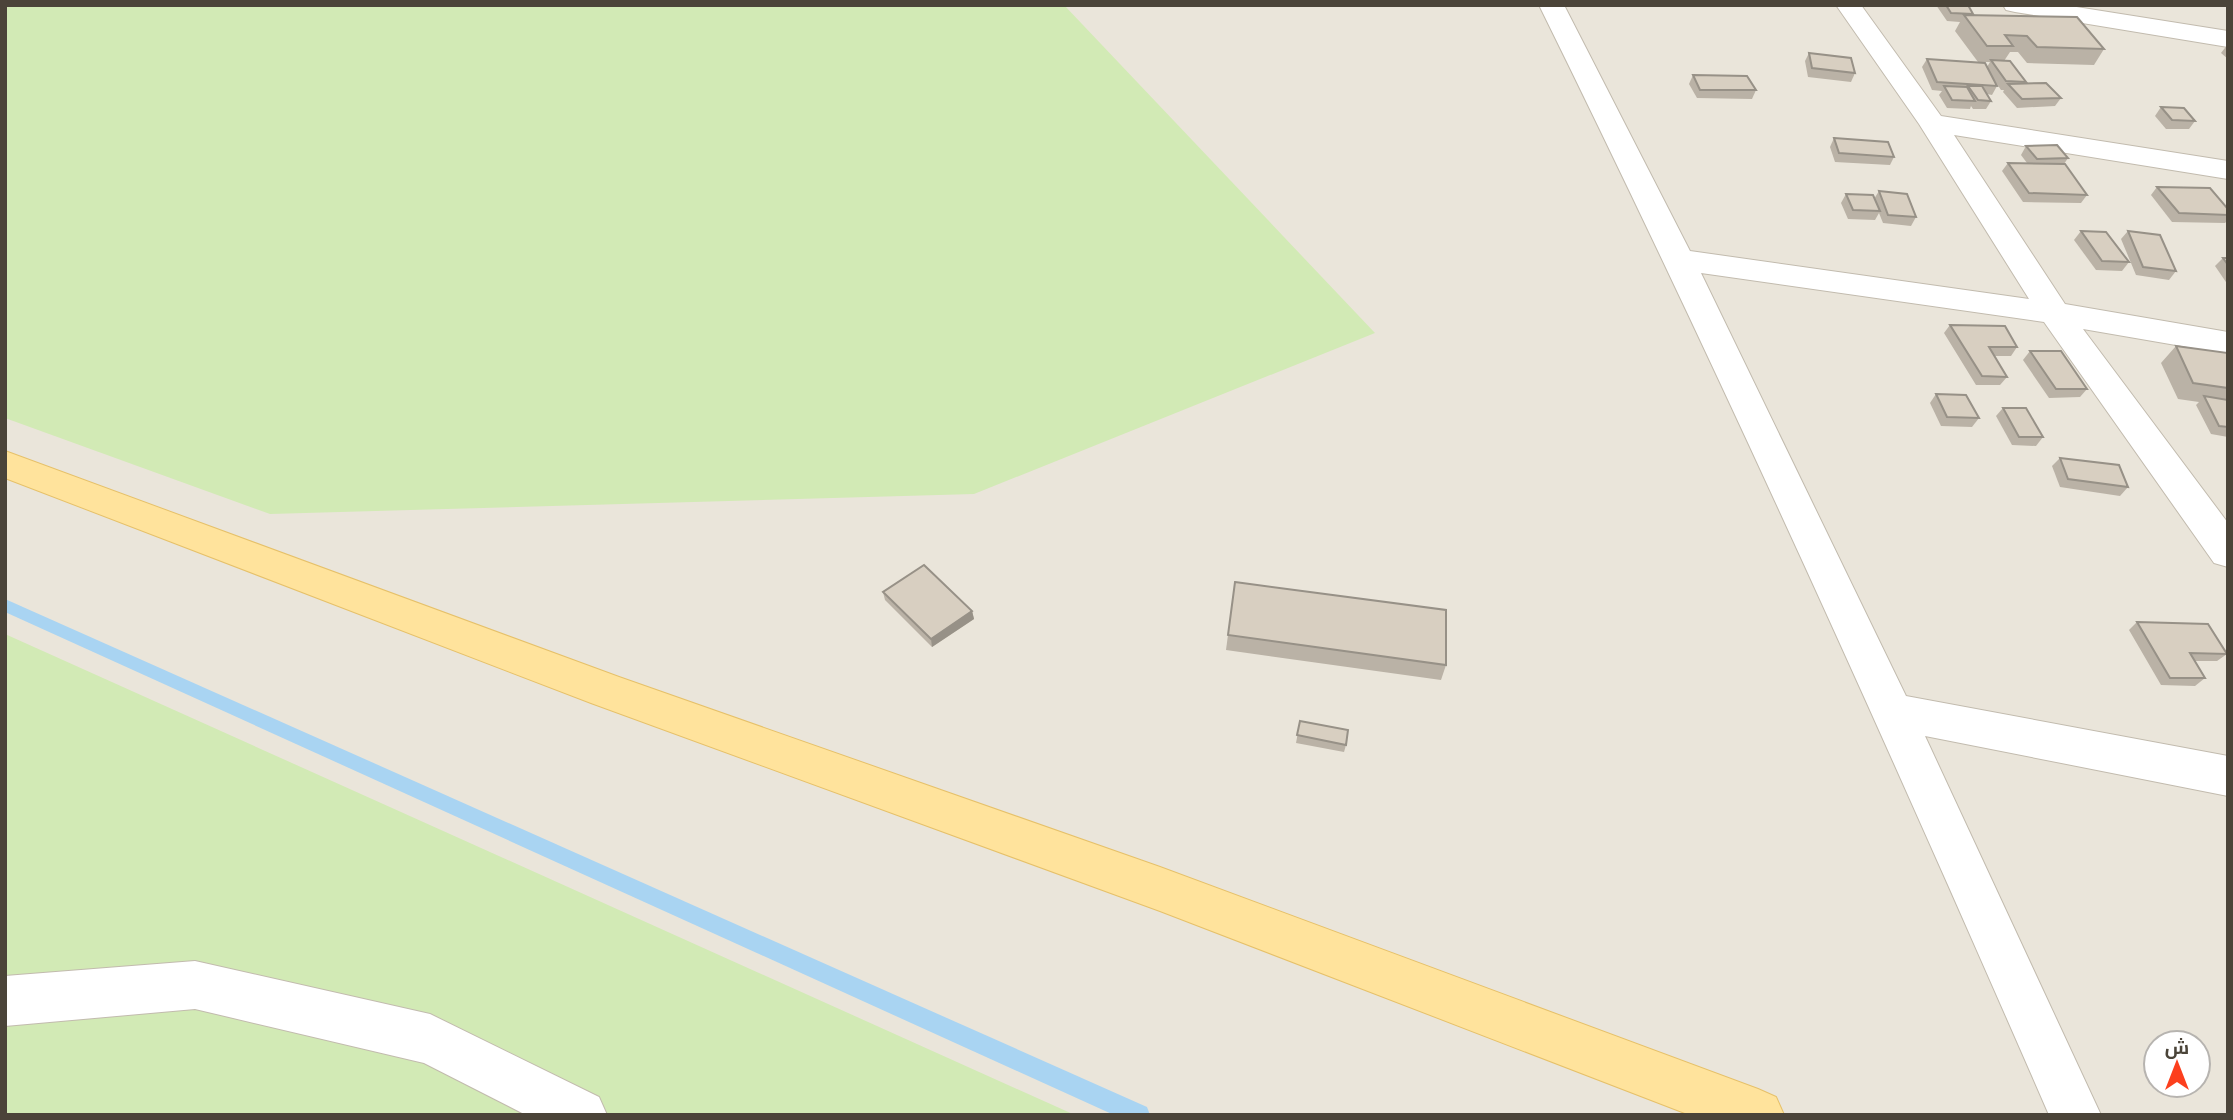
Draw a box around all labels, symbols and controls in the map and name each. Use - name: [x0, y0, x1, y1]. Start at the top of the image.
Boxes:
- north arrow: [2142, 1029, 2212, 1099]
- text: ش: [2165, 1035, 2189, 1059]

